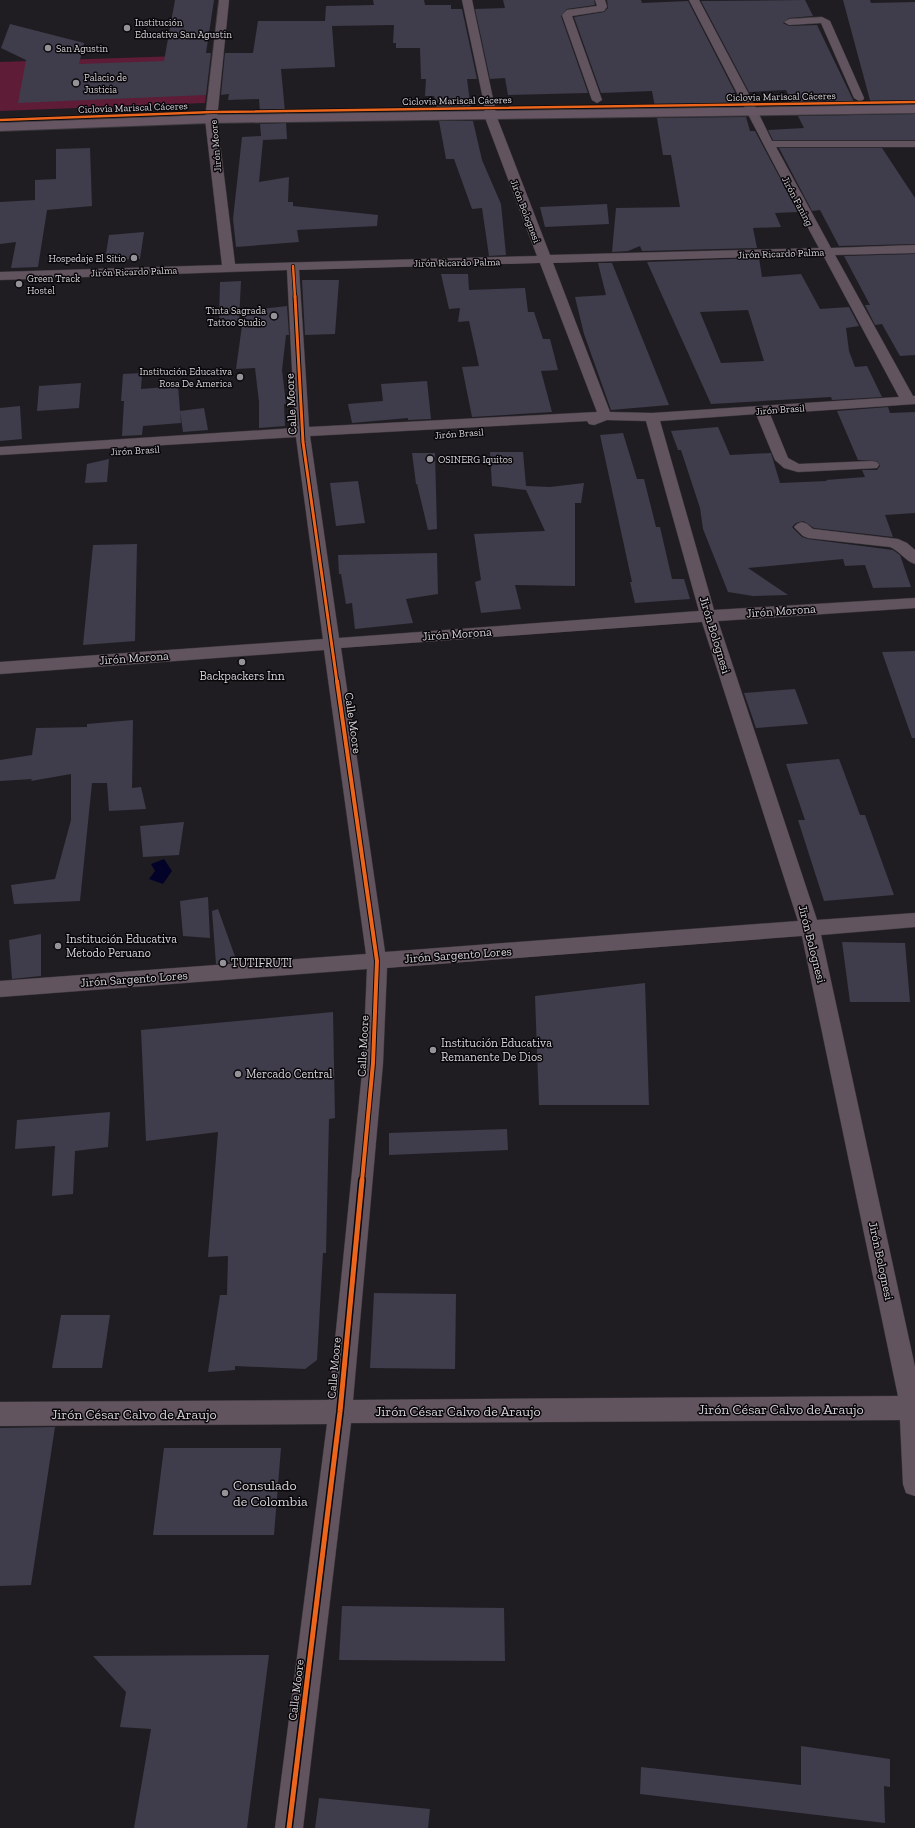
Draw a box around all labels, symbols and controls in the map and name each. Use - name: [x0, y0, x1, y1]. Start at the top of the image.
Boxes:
- place label: Institución Educativa San Agustin: [135, 17, 232, 41]
- marker: Institución Educativa San Agustin: [122, 23, 132, 33]
- marker: San Agustin: [43, 43, 53, 53]
- place label: San Agustin: [56, 43, 108, 55]
- place label: Palacio de Justicia: [84, 72, 127, 96]
- marker: Palacio de Justicia: [71, 78, 81, 88]
- street label: Ciclovía Mariscal Cáceres: [726, 90, 836, 104]
- street label: Ciclovía Mariscal Cáceres: [402, 94, 512, 108]
- street label: Ciclovía Mariscal Cáceres: [78, 100, 188, 116]
- street label: Jirón Moore: [208, 119, 224, 172]
- street label: Jirón Faning: [779, 175, 815, 229]
- street label: Jirón Bolognesi: [508, 178, 543, 245]
- street label: Jirón Ricardo Palma: [738, 246, 825, 262]
- place label: Hospedaje El Sitio: [49, 253, 126, 265]
- marker: Hospedaje El Sitio: [129, 253, 139, 263]
- street label: Jirón Ricardo Palma: [414, 256, 501, 270]
- street label: Jirón Ricardo Palma: [91, 264, 178, 280]
- place label: Green Track Hostel: [27, 273, 81, 297]
- marker: Green Track Hostel: [14, 279, 24, 289]
- place label: Tinta Sagrada Tattoo Studio: [205, 305, 266, 329]
- marker: Tinta Sagrada Tattoo Studio: [269, 311, 279, 321]
- place label: Institución Educativa Rosa De America: [140, 366, 232, 390]
- marker: Institución Educativa Rosa De America: [235, 372, 245, 382]
- street label: Calle Moore: [282, 373, 300, 435]
- street label: Jirón Brasil: [755, 402, 805, 418]
- street label: Jirón Brasil: [434, 426, 484, 442]
- street label: Jirón Brasil: [110, 444, 160, 458]
- marker: OSINERG Iquitos: [425, 454, 435, 464]
- place label: OSINERG Iquitos: [438, 454, 512, 466]
- street label: Jirón Bolognesi: [697, 595, 734, 676]
- street label: Jirón Morona: [746, 602, 816, 620]
- street label: Jirón Morona: [422, 625, 492, 643]
- street label: Jirón Morona: [99, 649, 169, 667]
- marker: Backpackers Inn: [237, 657, 247, 667]
- place label: Backpackers Inn: [199, 669, 285, 683]
- street label: Calle Moore: [342, 692, 364, 755]
- street label: Jirón Bolognesi: [796, 904, 829, 985]
- place label: Institución Educativa Metodo Peruano: [66, 932, 177, 960]
- marker: Institución Educativa Metodo Peruano: [53, 941, 63, 951]
- street label: Jirón Sargento Lores: [404, 944, 512, 966]
- place label: TUTIFRUTI: [231, 956, 292, 970]
- marker: TUTIFRUTI: [218, 958, 228, 968]
- street label: Jirón Sargento Lores: [80, 968, 188, 990]
- street label: Calle Moore: [354, 1015, 372, 1077]
- place label: Institución Educativa Remanente De Dios: [441, 1036, 552, 1064]
- marker: Institución Educativa Remanente De Dios: [428, 1045, 438, 1055]
- place label: Mercado Central: [246, 1067, 333, 1081]
- marker: Mercado Central: [233, 1069, 243, 1079]
- street label: Jirón Bolognesi: [866, 1220, 896, 1302]
- street label: Calle Moore: [324, 1336, 344, 1399]
- street label: Jirón César Calvo de Araujo: [698, 1401, 864, 1418]
- street label: Jirón César Calvo de Araujo: [375, 1403, 541, 1420]
- street label: Jirón César Calvo de Araujo: [51, 1406, 217, 1423]
- place label: Consulado de Colombia: [233, 1477, 308, 1510]
- marker: Consulado de Colombia: [220, 1488, 230, 1498]
- street label: Calle Moore: [285, 1658, 307, 1721]

